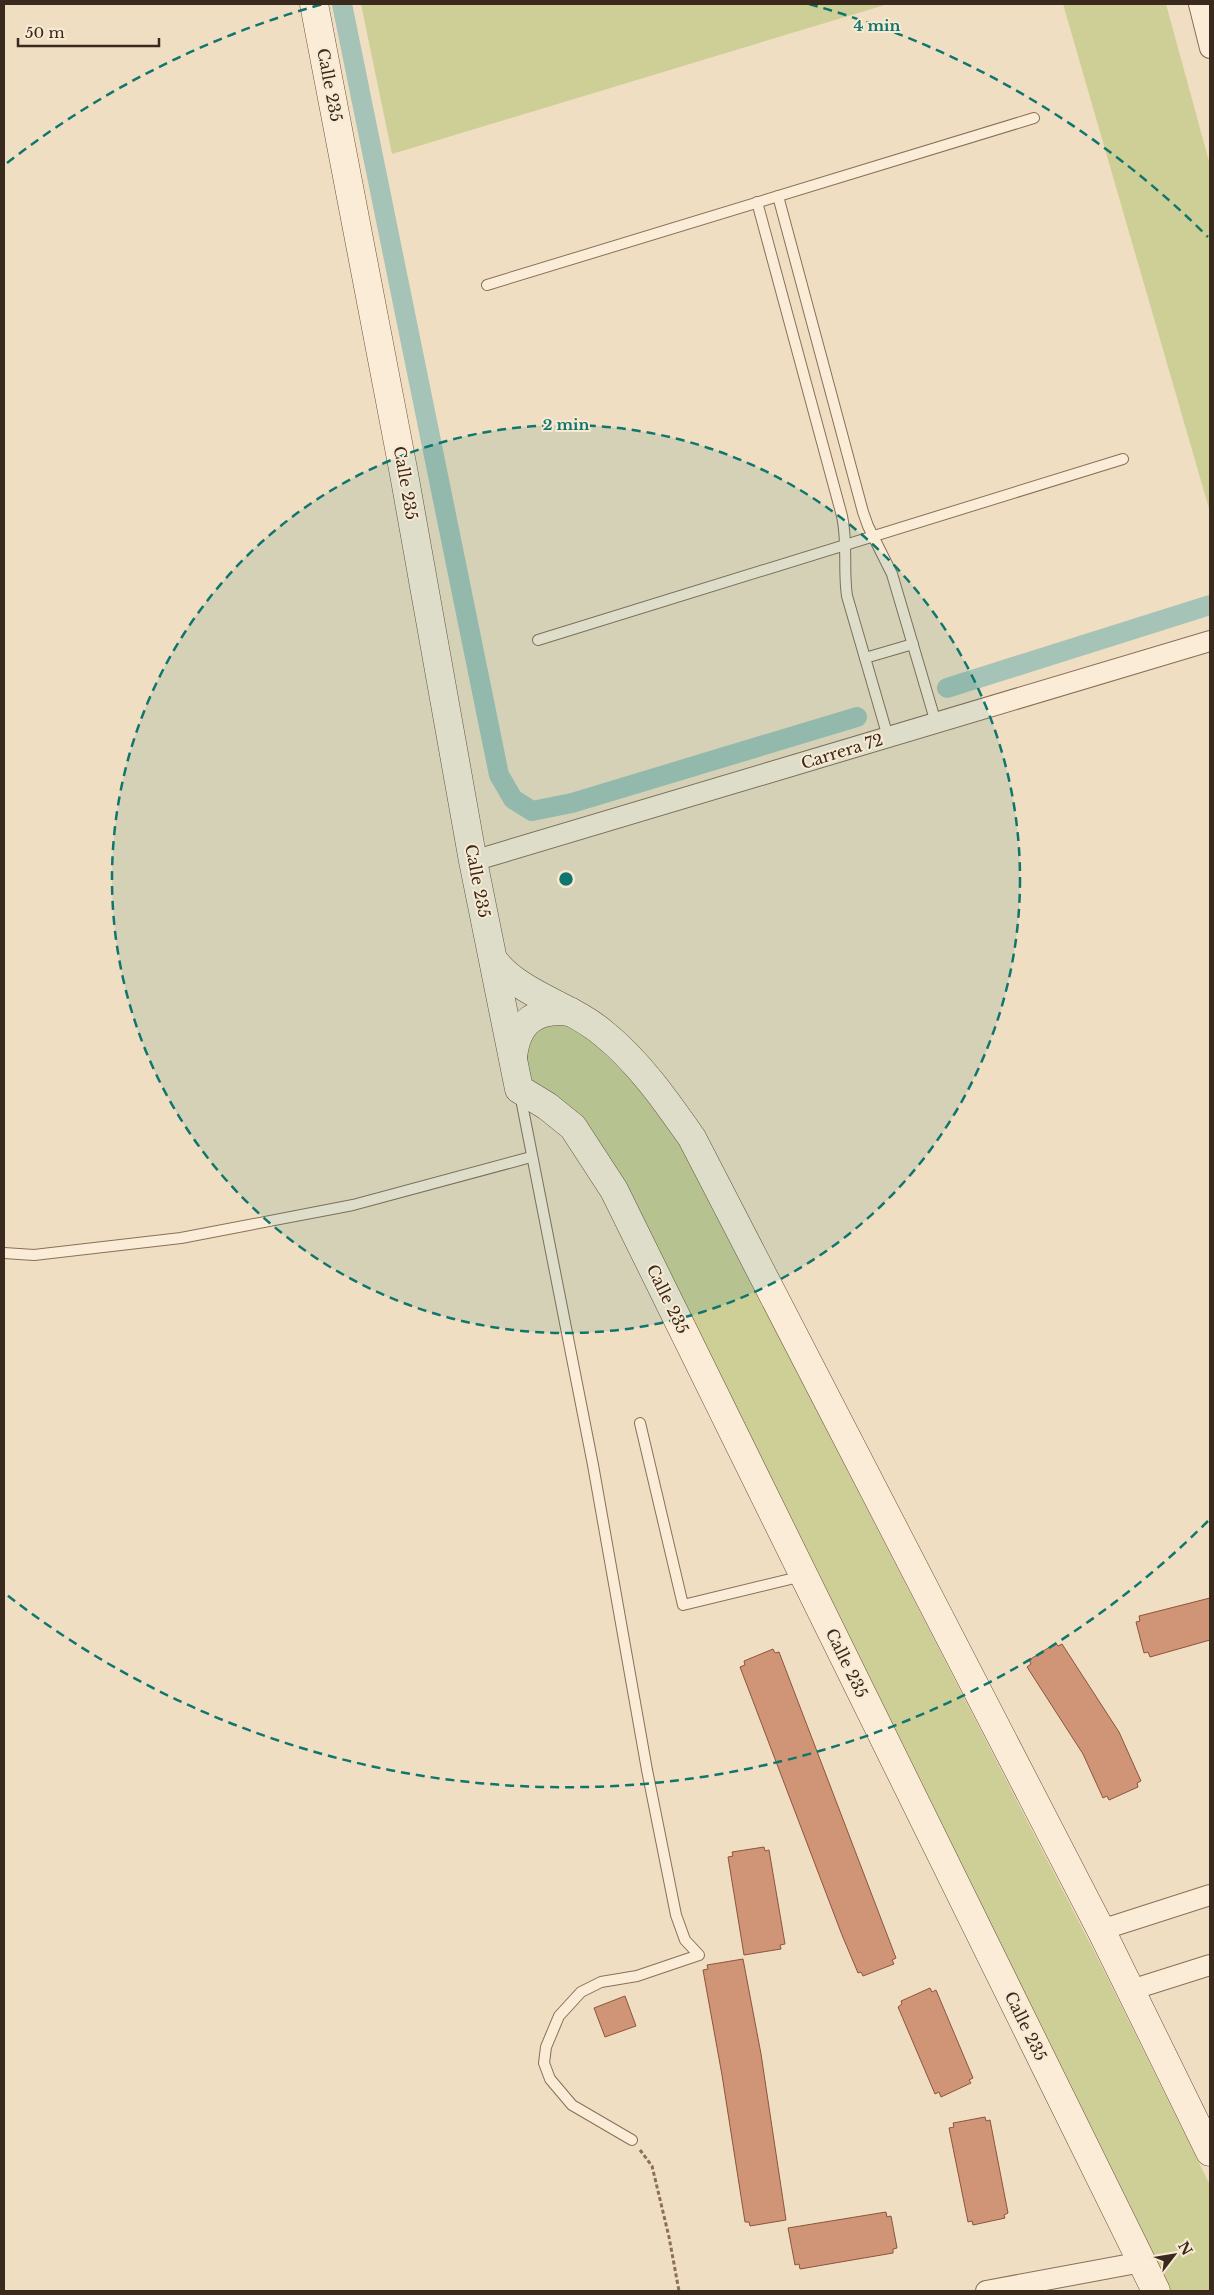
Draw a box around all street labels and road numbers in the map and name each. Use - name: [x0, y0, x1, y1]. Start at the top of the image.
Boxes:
- street label: Calle 235: [313, 46, 347, 124]
- street label: Calle 235: [390, 445, 422, 521]
- street label: Carrera 72: [799, 729, 885, 773]
- street label: Calle 235: [461, 842, 495, 920]
- street label: Calle 235: [643, 1261, 693, 1337]
- street label: Calle 235: [822, 1625, 872, 1701]
- street label: Calle 235: [1001, 1988, 1051, 2064]

